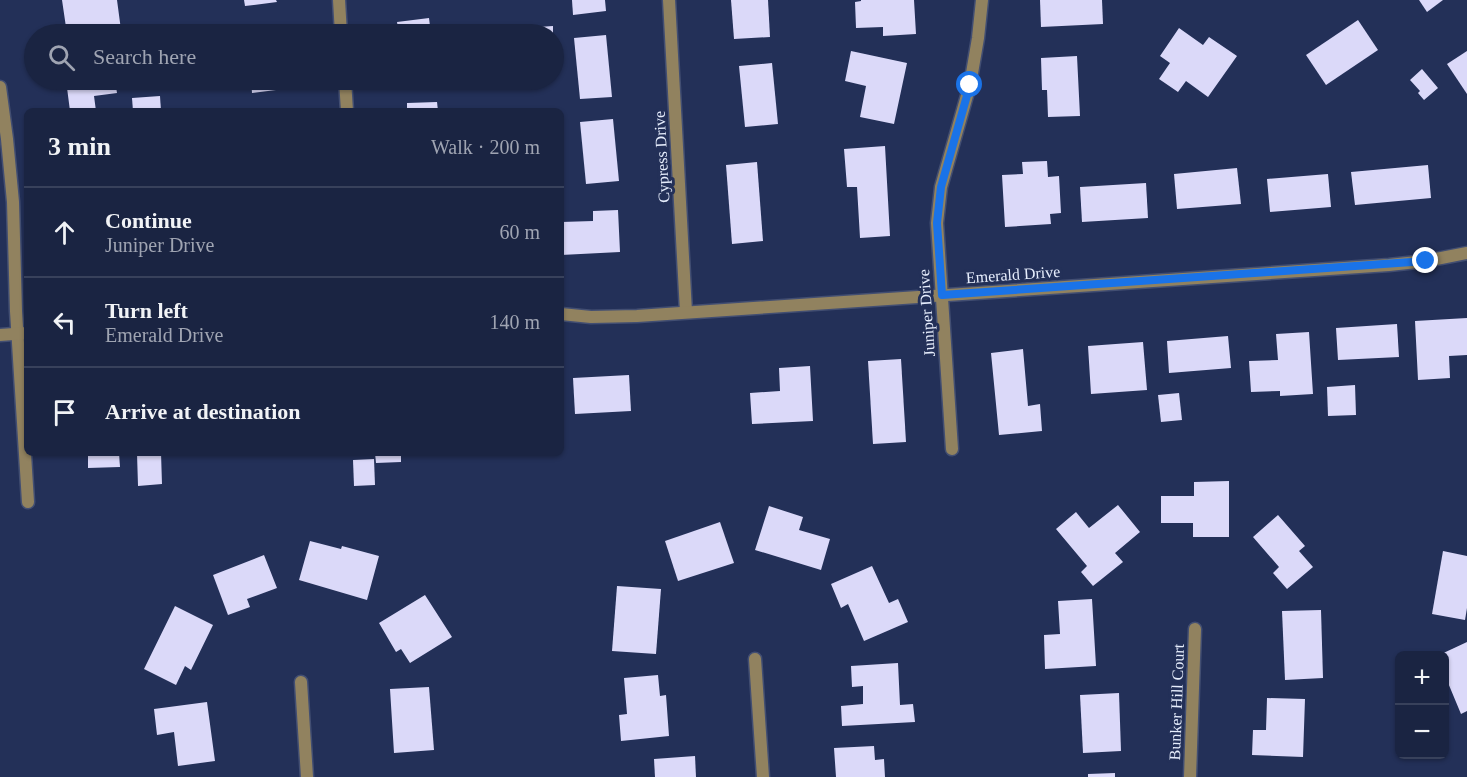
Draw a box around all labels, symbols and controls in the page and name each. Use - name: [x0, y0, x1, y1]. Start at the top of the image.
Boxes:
- search box: [24, 24, 564, 90]
- icon: search: [45, 41, 78, 74]
- text: Search here: [93, 44, 196, 69]
- route start: [956, 71, 982, 97]
- street label: Cypress Drive: [651, 111, 673, 203]
- text: 3 min: [48, 132, 111, 161]
- text: Walk · 200 m: [431, 136, 540, 158]
- text: Continue: [105, 208, 192, 233]
- icon: ahead: [48, 216, 81, 249]
- text: 60 m: [499, 221, 540, 243]
- text: Juniper Drive: [105, 234, 214, 256]
- route end: [1412, 247, 1438, 273]
- street label: Emerald Drive: [965, 263, 1061, 286]
- street label: Juniper Drive: [915, 269, 939, 357]
- text: Turn left: [105, 298, 188, 323]
- icon: left: [48, 306, 81, 339]
- text: 140 m: [489, 311, 540, 333]
- text: Emerald Drive: [105, 324, 223, 346]
- icon: arrive: [48, 396, 81, 429]
- text: Arrive at destination: [105, 399, 301, 424]
- street label: Bunker Hill Court: [1166, 643, 1187, 760]
- map controls: [1395, 651, 1449, 759]
- button: +: [1395, 651, 1449, 705]
- button: −: [1395, 705, 1449, 759]

